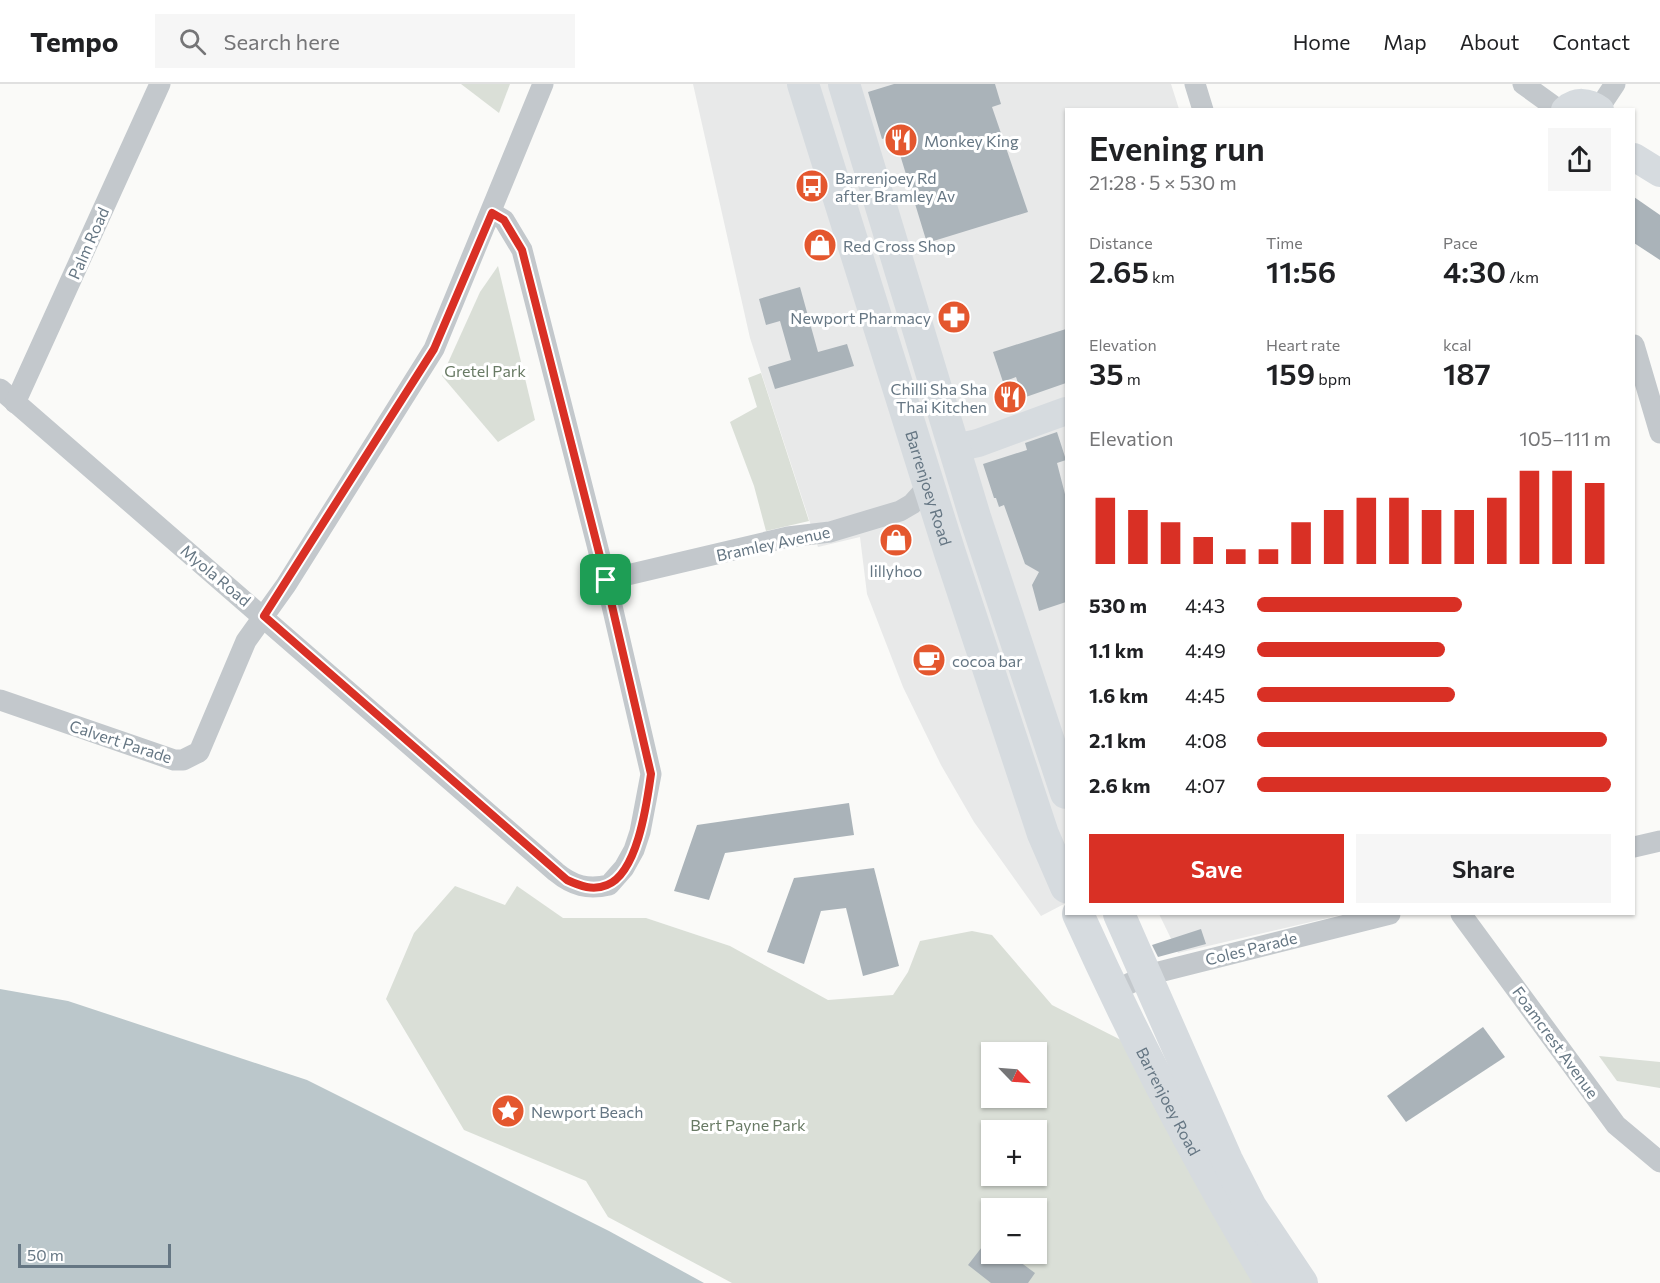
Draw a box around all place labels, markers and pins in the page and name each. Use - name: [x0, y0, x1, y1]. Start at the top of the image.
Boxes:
- restaurant icon: Monkey King: [883, 122, 919, 158]
- place label: Monkey King: [924, 131, 1019, 150]
- bus stop icon: Barrenjoey Rd after Bramley Av: [794, 168, 830, 204]
- place label: Barrenjoey Rd after Bramley Av: [835, 168, 955, 205]
- shop icon: Red Cross Shop: [802, 227, 838, 263]
- place label: Red Cross Shop: [843, 236, 956, 255]
- pharmacy icon: Newport Pharmacy: [936, 299, 972, 335]
- place label: Newport Pharmacy: [790, 308, 931, 327]
- place label: Chilli Sha Sha Thai Kitchen: [891, 379, 987, 416]
- restaurant icon: Chilli Sha Sha Thai Kitchen: [992, 379, 1028, 415]
- shop icon: lillyhoo: [878, 522, 914, 558]
- pin: [580, 554, 631, 605]
- place label: lillyhoo: [870, 561, 922, 580]
- cafe icon: cocoa bar: [911, 642, 947, 678]
- place label: cocoa bar: [952, 651, 1023, 670]
- place icon: Newport Beach: [490, 1093, 526, 1129]
- place label: Newport Beach: [531, 1102, 643, 1121]

